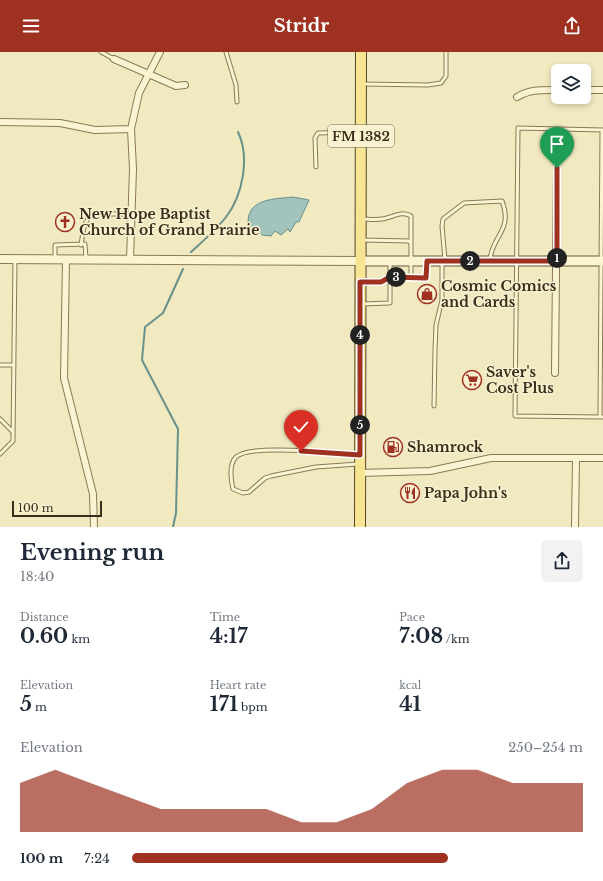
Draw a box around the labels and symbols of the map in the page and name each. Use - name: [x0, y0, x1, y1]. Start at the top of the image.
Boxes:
- road number: FM 1382: [328, 125, 394, 147]
- pin: [540, 127, 574, 168]
- place label: New Hope Baptist Church of Grand Prairie: [79, 205, 259, 239]
- church icon: New Hope Baptist Church of Grand Prairie: [54, 211, 76, 233]
- pin: 1: [547, 248, 567, 268]
- pin: 2: [460, 251, 480, 271]
- pin: 3: [386, 267, 406, 287]
- place label: Cosmic Comics and Cards: [441, 277, 557, 311]
- shop icon: Cosmic Comics and Cards: [416, 283, 438, 305]
- pin: 4: [350, 325, 370, 345]
- place label: Saver's Cost Plus: [486, 363, 554, 397]
- supermarket icon: Saver's Cost Plus: [461, 369, 483, 391]
- pin: [284, 410, 318, 451]
- pin: 5: [350, 415, 370, 435]
- fuel station icon: Shamrock: [382, 436, 404, 458]
- place label: Shamrock: [407, 438, 484, 456]
- restaurant icon: Papa John's: [399, 482, 421, 504]
- place label: Papa John's: [424, 484, 508, 502]
- scale bar: [12, 499, 102, 518]

